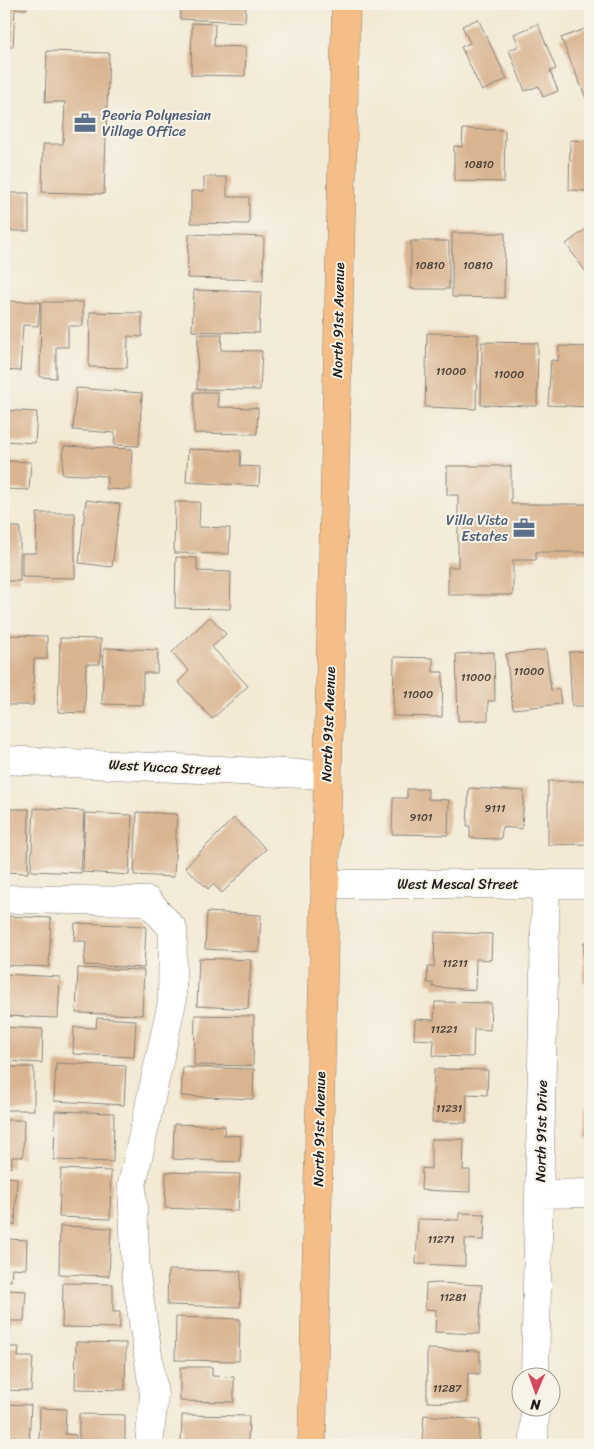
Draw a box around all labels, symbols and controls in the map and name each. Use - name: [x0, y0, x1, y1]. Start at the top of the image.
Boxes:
- place label: Peoria Polynesian Village Office: [102, 103, 211, 144]
- office icon: Peoria Polynesian Village Office: [72, 110, 98, 136]
- house number: 10810: [464, 155, 494, 174]
- house number: 10810: [415, 256, 445, 275]
- house number: 10810: [463, 256, 493, 275]
- street label: North 91st Avenue: [325, 262, 352, 378]
- house number: 11000: [436, 362, 466, 381]
- house number: 11000: [494, 365, 524, 384]
- place label: Villa Vista Estates: [446, 508, 509, 549]
- office icon: Villa Vista Estates: [511, 515, 537, 541]
- house number: 11000: [514, 662, 544, 681]
- street label: North 91st Avenue: [314, 666, 343, 782]
- house number: 11000: [461, 668, 491, 687]
- house number: 11000: [403, 685, 433, 704]
- street label: West Yucca Street: [108, 752, 222, 783]
- house number: 9111: [485, 799, 506, 818]
- house number: 9101: [409, 808, 433, 827]
- street label: West Mescal Street: [397, 872, 519, 897]
- house number: 11211: [442, 954, 468, 973]
- house number: 11221: [431, 1020, 458, 1039]
- street label: North 91st Avenue: [306, 1071, 333, 1187]
- street label: North 91st Drive: [528, 1080, 555, 1182]
- house number: 11231: [436, 1099, 463, 1118]
- house number: 11271: [428, 1230, 455, 1249]
- house number: 11281: [439, 1288, 467, 1307]
- north arrow: [512, 1366, 562, 1416]
- house number: 11287: [433, 1379, 462, 1398]
- text: N: [530, 1392, 542, 1417]

